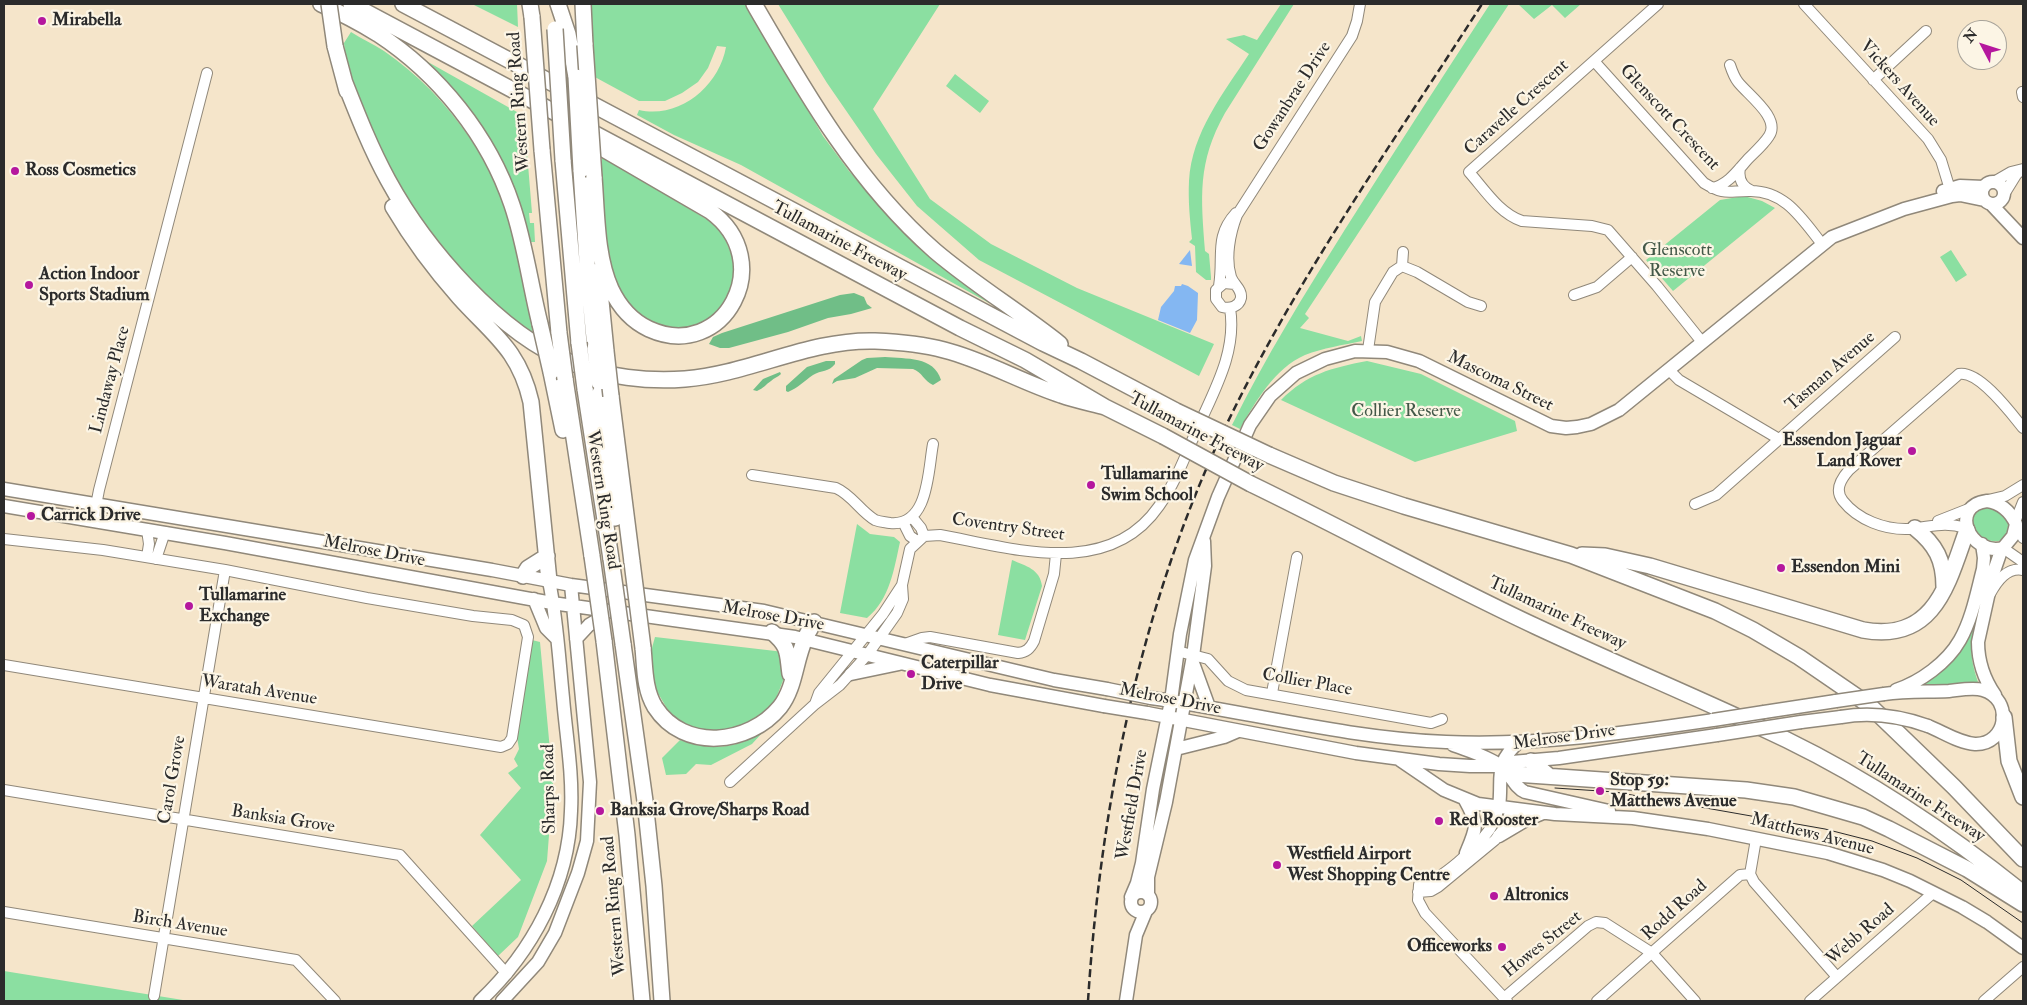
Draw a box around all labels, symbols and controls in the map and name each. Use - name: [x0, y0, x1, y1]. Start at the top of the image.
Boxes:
- place label: Mirabella: [52, 10, 121, 32]
- marker: Mirabella: [36, 15, 48, 27]
- north arrow: [1957, 20, 2007, 70]
- text: N: [1960, 25, 1981, 46]
- street label: Western Ring Road: [504, 31, 536, 173]
- street label: Vickers Avenue: [1854, 36, 1944, 132]
- street label: Gowanbrae Drive: [1249, 38, 1337, 156]
- street label: Caravelle Crescent: [1460, 55, 1574, 161]
- street label: Glenscott Crescent: [1614, 60, 1724, 176]
- place label: Ross Cosmetics: [25, 160, 136, 182]
- marker: Ross Cosmetics: [9, 165, 21, 177]
- street label: Tullamarine Freeway: [768, 197, 910, 287]
- park label: Glenscott Reserve: [1642, 240, 1712, 282]
- place label: Action Indoor Sports Stadium: [39, 264, 149, 306]
- marker: Action Indoor Sports Stadium: [23, 279, 35, 291]
- street label: Lindaway Place: [86, 324, 136, 436]
- street label: Tasman Avenue: [1782, 327, 1880, 417]
- street label: Mascoma Street: [1443, 347, 1557, 417]
- street label: Tullamarine Freeway: [1125, 388, 1267, 478]
- park label: Collier Reserve: [1351, 401, 1461, 423]
- street label: Western Ring Road: [580, 429, 624, 571]
- place label: Essendon Jaguar Land Rover: [1783, 430, 1902, 472]
- marker: Essendon Jaguar Land Rover: [1906, 445, 1918, 457]
- place label: Tullamarine Swim School: [1101, 464, 1193, 506]
- marker: Tullamarine Swim School: [1085, 479, 1097, 491]
- place label: Carrick Drive: [41, 505, 141, 527]
- street label: Coventry Street: [950, 509, 1066, 547]
- marker: Carrick Drive: [25, 510, 37, 522]
- street label: Melrose Drive: [321, 532, 427, 572]
- place label: Essendon Mini: [1791, 557, 1900, 579]
- marker: Essendon Mini: [1775, 562, 1787, 574]
- street label: Tullamarine Freeway: [1485, 573, 1629, 655]
- place label: Tullamarine Exchange: [199, 585, 286, 628]
- street label: Melrose Drive: [720, 597, 826, 637]
- marker: Tullamarine Exchange: [183, 600, 195, 612]
- place label: Caterpillar Drive: [921, 653, 999, 696]
- street label: Collier Place: [1260, 664, 1354, 702]
- marker: Caterpillar Drive: [905, 668, 917, 680]
- street label: Waratah Avenue: [200, 671, 318, 711]
- street label: Melrose Drive: [1117, 680, 1223, 720]
- street label: Melrose Drive: [1511, 720, 1617, 756]
- street label: Carol Grove: [155, 734, 191, 826]
- street label: Sharps Road: [538, 744, 562, 834]
- street label: Westfield Drive: [1113, 748, 1153, 862]
- street label: Tullamarine Freeway: [1851, 748, 1989, 848]
- place label: Stop 59: Matthews Avenue: [1610, 770, 1737, 812]
- marker: Stop 59: Matthews Avenue: [1594, 785, 1606, 797]
- place label: Banksia Grove/Sharps Road: [610, 800, 809, 822]
- street label: Banksia Grove: [230, 801, 336, 839]
- marker: Banksia Grove/Sharps Road: [594, 805, 606, 817]
- street label: Matthews Avenue: [1748, 809, 1876, 861]
- place label: Red Rooster: [1449, 810, 1538, 832]
- marker: Red Rooster: [1433, 815, 1445, 827]
- street label: Western Ring Road: [598, 835, 632, 977]
- place label: Westfield Airport West Shopping Centre: [1287, 844, 1450, 886]
- marker: Westfield Airport West Shopping Centre: [1271, 859, 1283, 871]
- street label: Rodd Road: [1638, 876, 1712, 946]
- place label: Altronics: [1504, 885, 1568, 907]
- marker: Altronics: [1488, 890, 1500, 902]
- street label: Webb Road: [1822, 900, 1900, 970]
- street label: Birch Avenue: [131, 907, 229, 943]
- street label: Howes Street: [1499, 907, 1587, 983]
- place label: Officeworks: [1407, 936, 1492, 958]
- marker: Officeworks: [1496, 941, 1508, 953]

